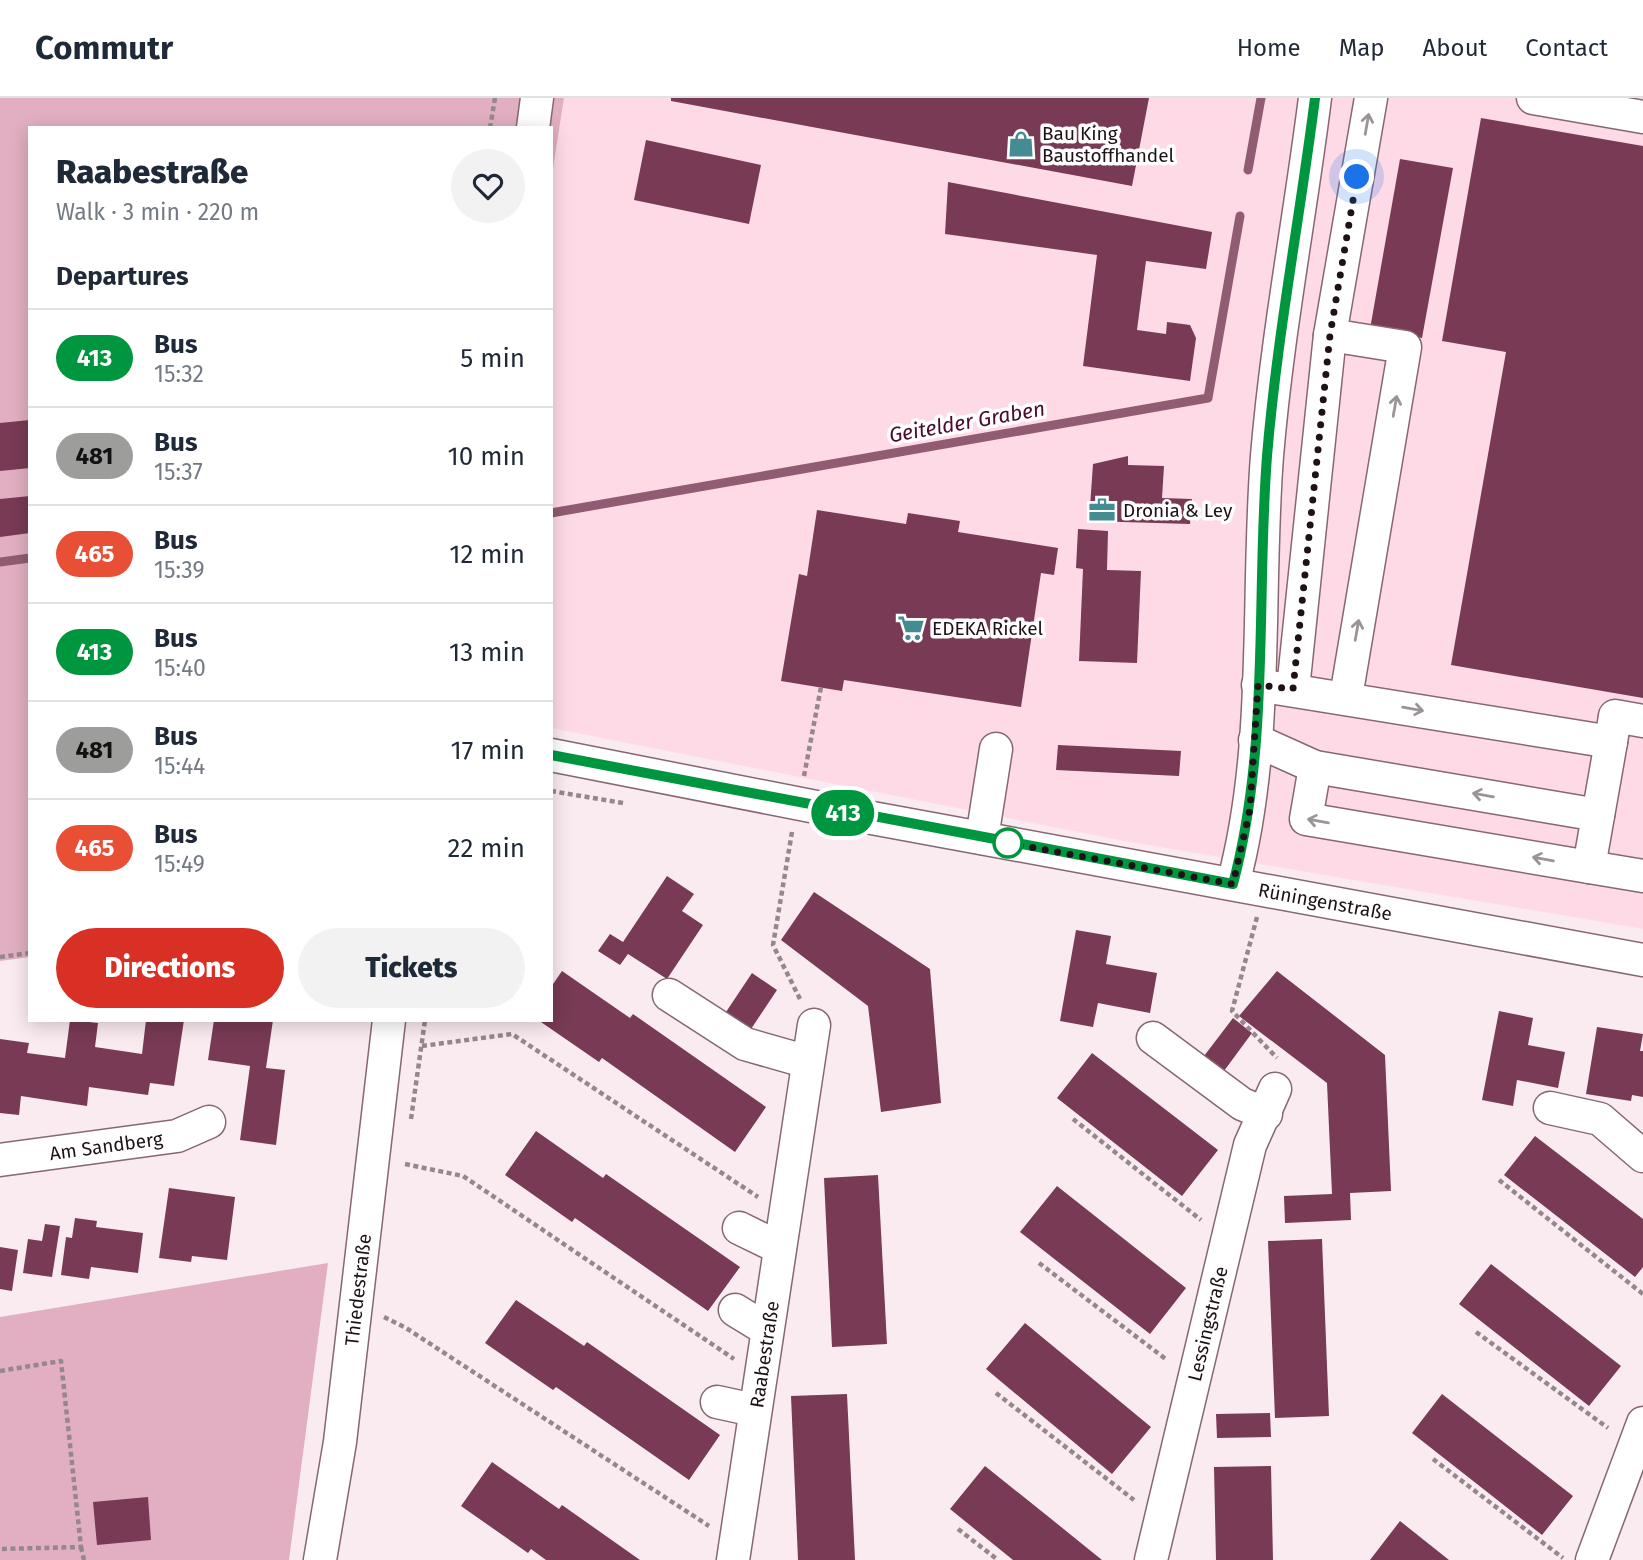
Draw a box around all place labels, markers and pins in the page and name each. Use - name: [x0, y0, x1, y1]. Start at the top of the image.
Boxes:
- place label: Bau King Baustoffhandel: [1042, 122, 1175, 167]
- shop icon: Bau King Baustoffhandel: [1006, 129, 1036, 159]
- office icon: Dronia & Ley: [1087, 495, 1117, 525]
- place label: Dronia & Ley: [1123, 499, 1233, 522]
- supermarket icon: EDEKA Rickel: [896, 613, 926, 643]
- place label: EDEKA Rickel: [932, 617, 1044, 640]
- unlabelled marker: [993, 828, 1023, 858]

